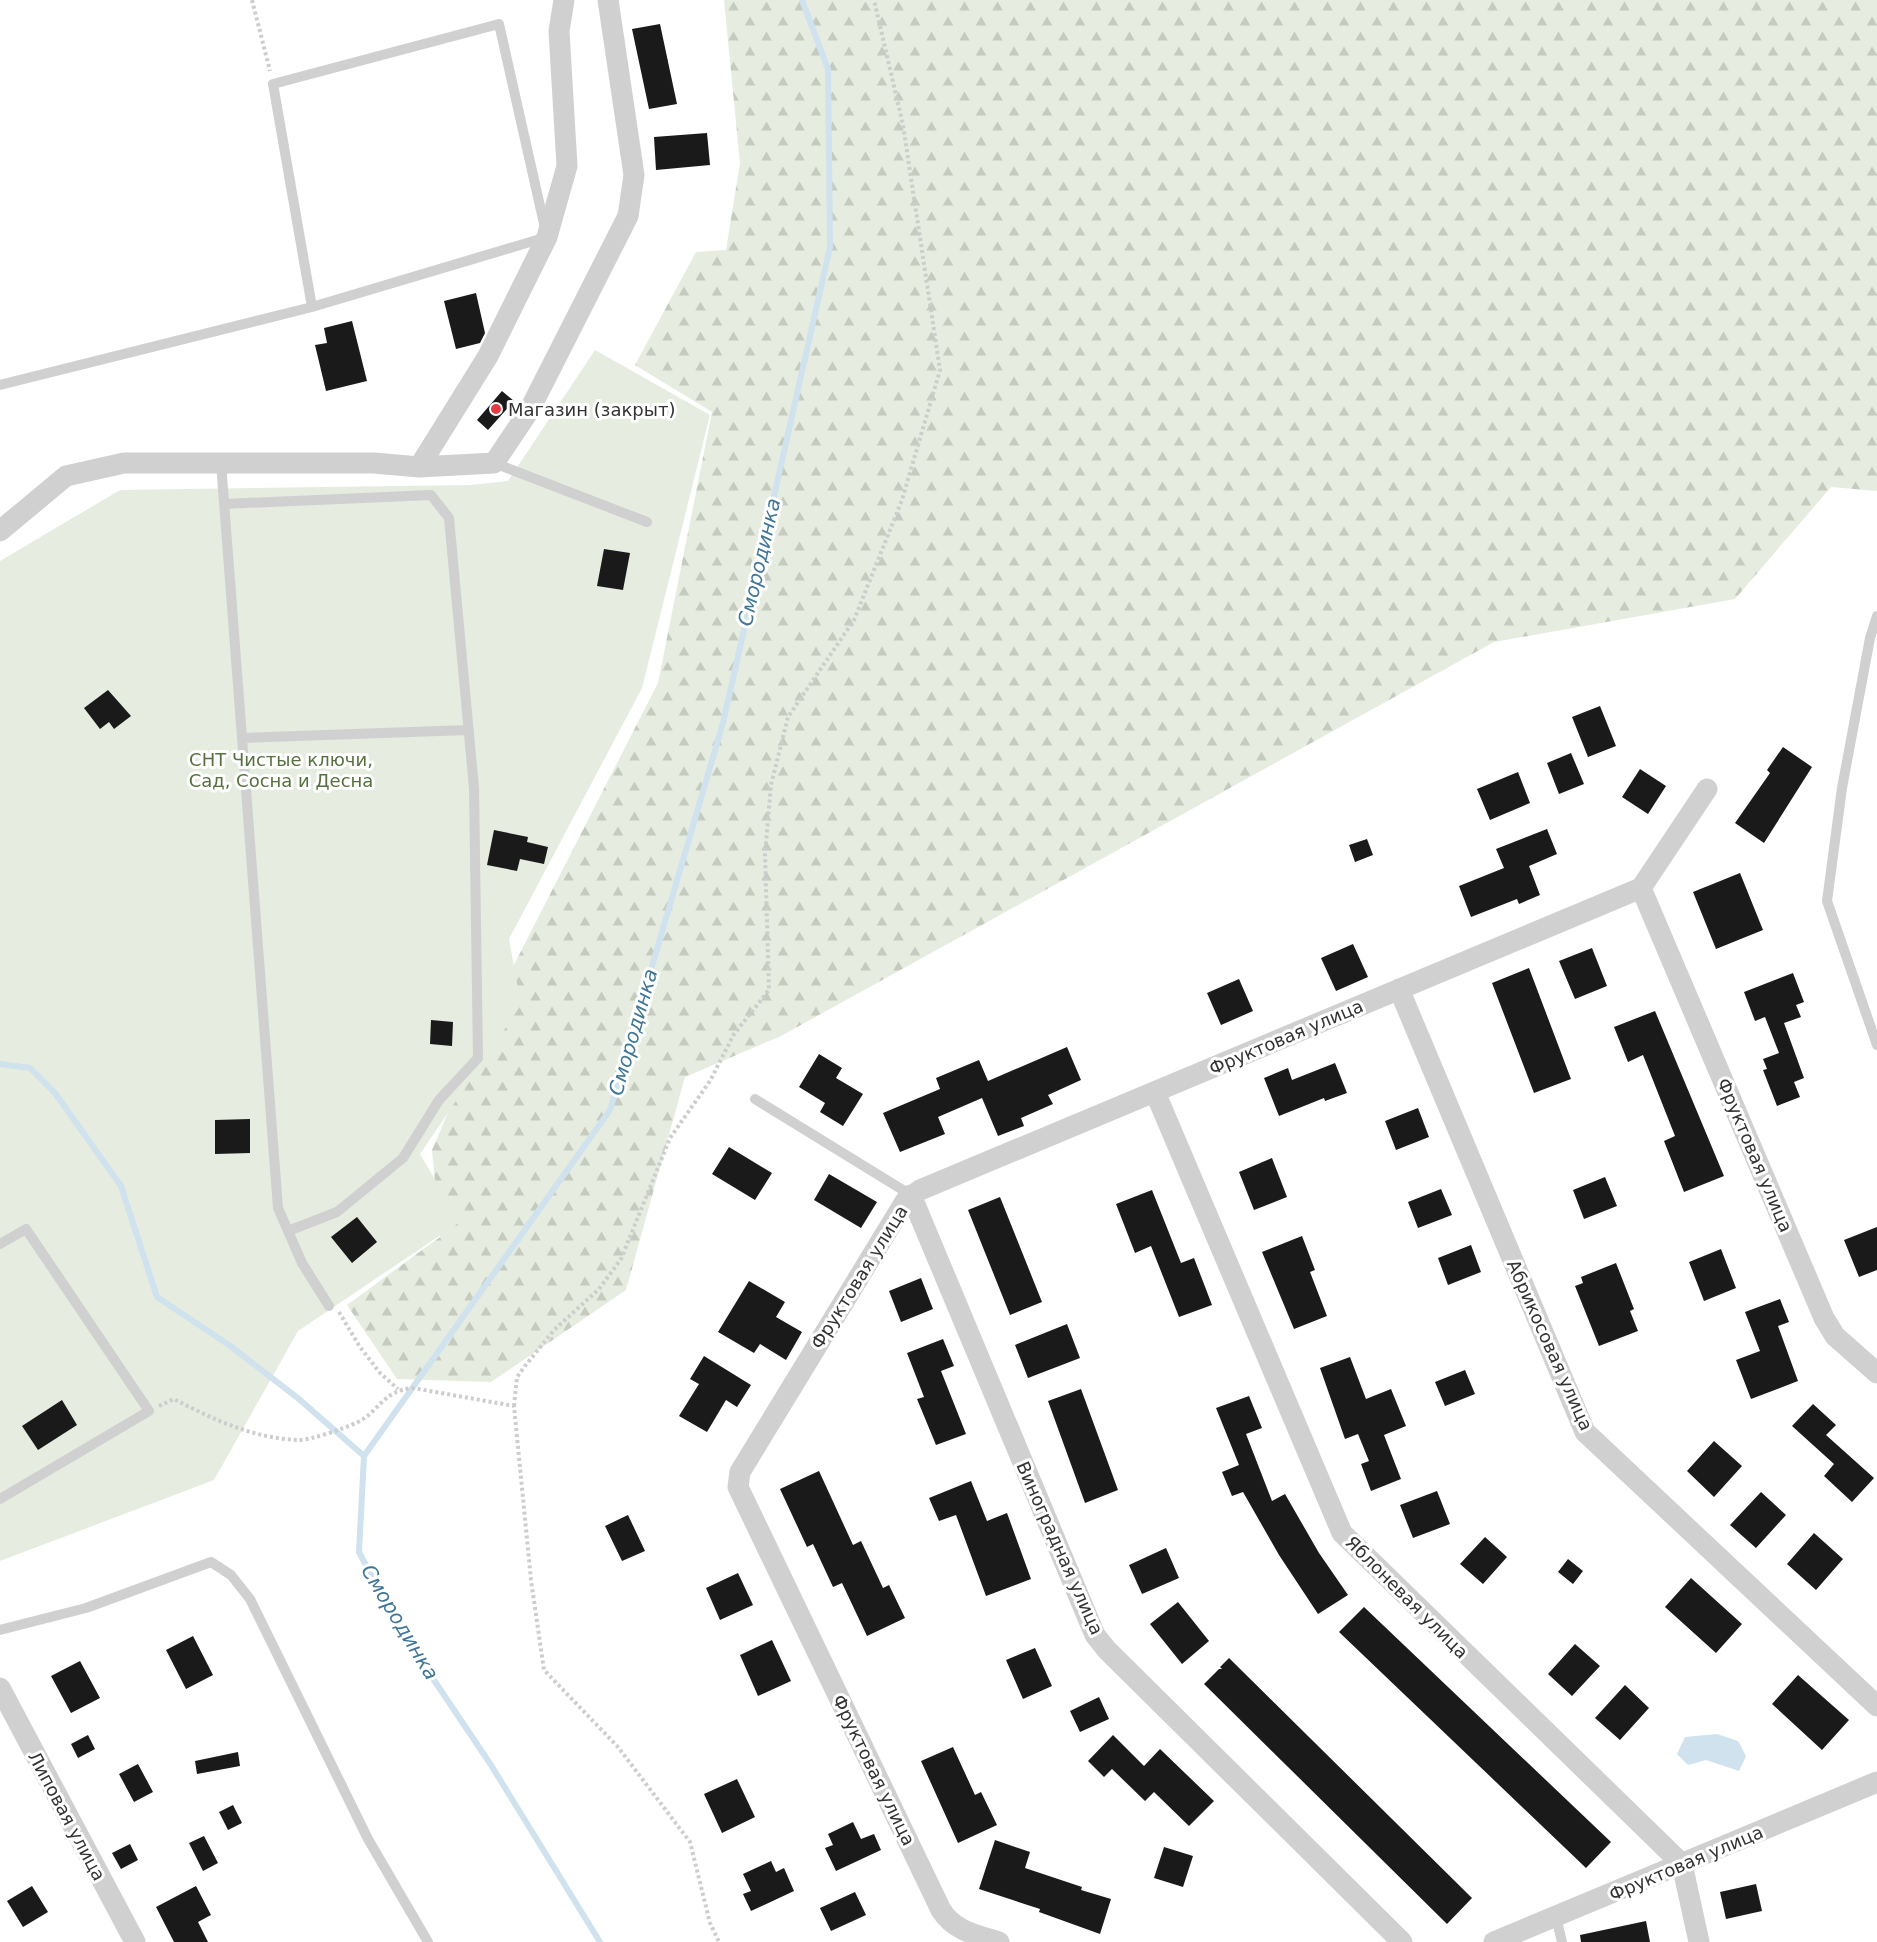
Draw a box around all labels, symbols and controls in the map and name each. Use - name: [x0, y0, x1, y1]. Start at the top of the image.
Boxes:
- place label: Магазин (закрыт): [508, 399, 675, 420]
- marker: Магазин (закрыт): [489, 402, 503, 416]
- water label: Смородинка: [733, 496, 785, 628]
- park label: СНТ Чистые ключи, Сад, Сосна и Десна: [189, 749, 373, 791]
- water label: Смородинка: [603, 966, 663, 1098]
- street label: Фруктовая улица: [1206, 995, 1366, 1079]
- street label: Фруктовая улица: [1713, 1075, 1797, 1235]
- street label: Фруктовая улица: [806, 1201, 912, 1353]
- street label: Абрикосовая улица: [1503, 1256, 1597, 1434]
- street label: Виноградная улица: [1012, 1458, 1108, 1638]
- street label: Яблоневая улица: [1341, 1531, 1473, 1663]
- water label: Смородинка: [356, 1560, 444, 1684]
- street label: Фруктовая улица: [828, 1691, 920, 1849]
- street label: Липовая улица: [24, 1748, 110, 1884]
- street label: Фруктовая улица: [1606, 1821, 1766, 1905]

